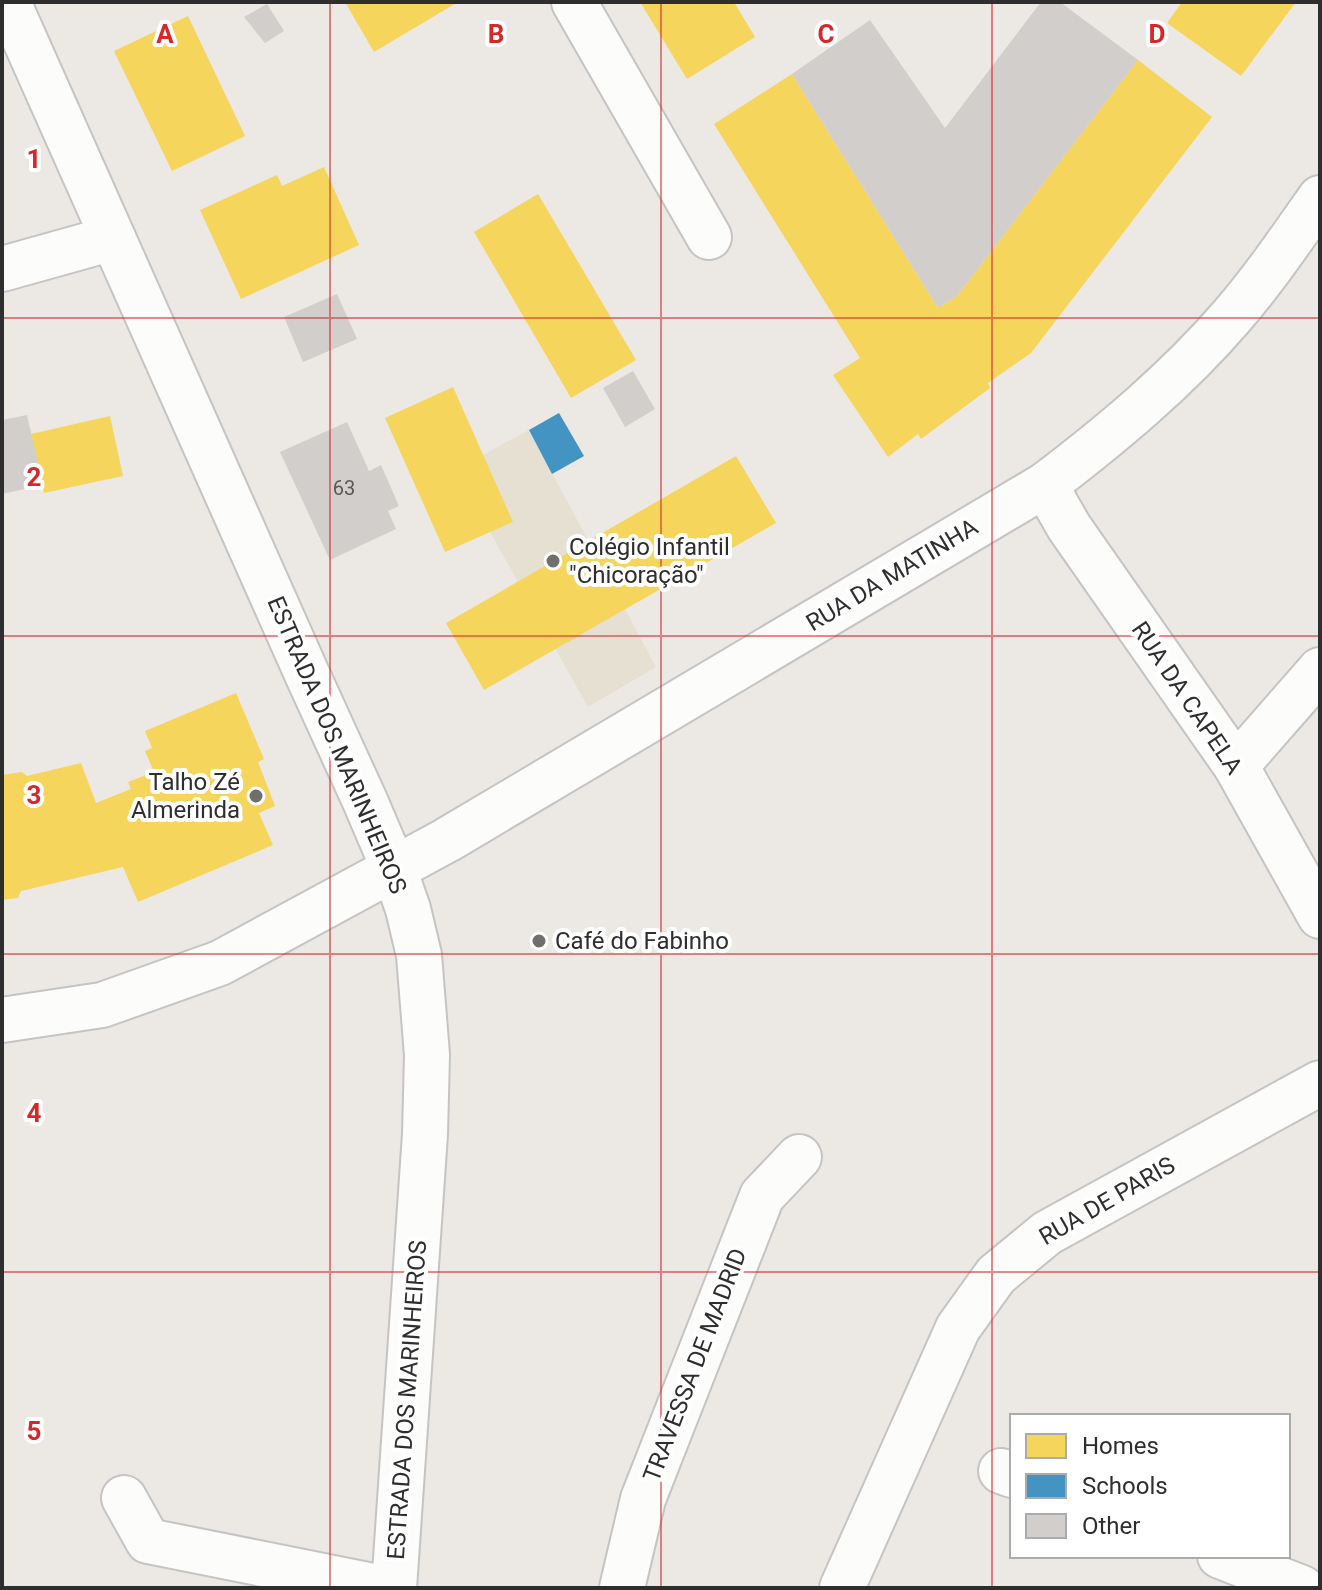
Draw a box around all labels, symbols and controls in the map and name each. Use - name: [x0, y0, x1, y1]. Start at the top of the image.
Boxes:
- text: A: [156, 19, 174, 49]
- text: B: [488, 19, 504, 49]
- text: C: [817, 19, 835, 49]
- text: D: [1149, 19, 1165, 49]
- text: 1: [27, 144, 41, 174]
- text: 2: [27, 462, 41, 492]
- house number: 63: [333, 476, 355, 500]
- street label: RUA DA MATINHA: [801, 513, 983, 637]
- place label: Colégio Infantil "Chicoração": [569, 533, 730, 589]
- marker: Colégio Infantil "Chicoração": [544, 552, 562, 570]
- street label: ESTRADA DOS MARINHEIROS: [262, 592, 412, 898]
- street label: RUA DA CAPELA: [1126, 617, 1248, 780]
- place label: Talho Zé Almerinda: [131, 768, 240, 824]
- text: 3: [27, 780, 41, 810]
- marker: Talho Zé Almerinda: [247, 787, 265, 805]
- place label: Café do Fabinho: [555, 927, 729, 955]
- marker: Café do Fabinho: [530, 932, 548, 950]
- text: 4: [27, 1098, 42, 1128]
- street label: RUA DE PARIS: [1034, 1151, 1180, 1251]
- street label: ESTRADA DOS MARINHEIROS: [382, 1239, 432, 1561]
- street label: TRAVESSA DE MADRID: [638, 1244, 752, 1486]
- legend: [1010, 1414, 1290, 1558]
- text: 5: [27, 1416, 41, 1446]
- text: Homes: [1082, 1432, 1159, 1460]
- text: Schools: [1082, 1472, 1168, 1500]
- text: Other: [1082, 1512, 1140, 1540]

